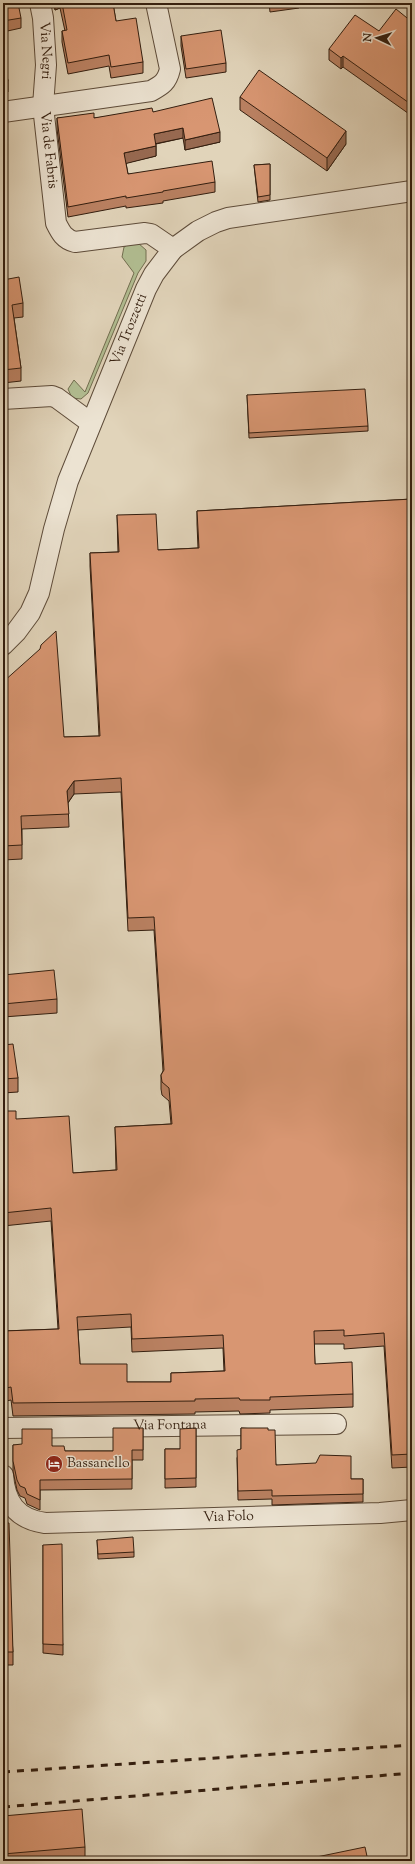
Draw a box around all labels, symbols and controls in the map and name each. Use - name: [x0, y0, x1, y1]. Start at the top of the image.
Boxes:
- north arrow: [357, 18, 397, 58]
- street label: Via Negri: [33, 21, 56, 80]
- text: N: [360, 32, 376, 43]
- street label: Via de Fabris: [34, 111, 62, 190]
- street label: Via Trozzetti: [106, 291, 153, 369]
- street label: Via Fontana: [133, 1416, 207, 1436]
- hotel icon: Bassanello: [44, 1454, 64, 1474]
- place label: Bassanello: [67, 1454, 130, 1474]
- street label: Via Folo: [203, 1507, 254, 1528]

